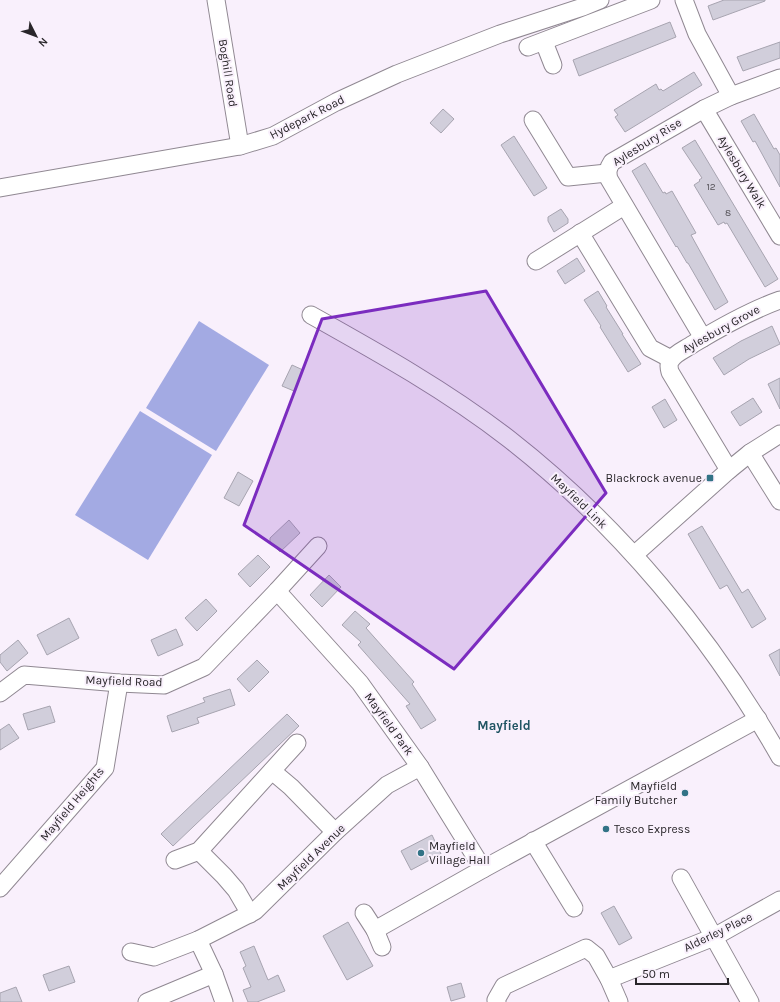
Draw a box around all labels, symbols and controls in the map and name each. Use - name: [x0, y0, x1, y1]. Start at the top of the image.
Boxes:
- north arrow: [16, 16, 56, 56]
- text: N: [36, 35, 51, 50]
- street label: Boghill Road: [216, 38, 240, 108]
- street label: Hydepark Road: [267, 92, 347, 142]
- street label: Aylesbury Rise: [610, 115, 684, 169]
- street label: Aylesbury Walk: [715, 133, 769, 211]
- house number: 12: [706, 181, 716, 193]
- house number: 8: [725, 207, 731, 219]
- street label: Aylesbury Grove: [680, 302, 762, 356]
- street label: Mayfield Link: [548, 471, 610, 531]
- place label: Blackrock avenue: [605, 471, 702, 485]
- marker: Blackrock avenue: [705, 473, 715, 483]
- street label: Mayfield Road: [85, 673, 163, 689]
- street label: Mayfield Park: [362, 690, 417, 758]
- district label: Mayfield: [477, 718, 531, 733]
- street label: Mayfield Heights: [37, 764, 107, 844]
- place label: Mayfield Family Butcher: [595, 779, 678, 807]
- marker: Mayfield Family Butcher: [680, 788, 690, 798]
- street label: Mayfield Avenue: [274, 821, 348, 893]
- place label: Tesco Express: [614, 822, 690, 836]
- marker: Tesco Express: [601, 824, 611, 834]
- place label: Mayfield Village Hall: [429, 839, 490, 867]
- marker: Mayfield Village Hall: [416, 848, 426, 858]
- street label: Alderley Place: [681, 909, 755, 955]
- scale bar: [636, 960, 728, 986]
- text: 50 m: [642, 967, 670, 981]

